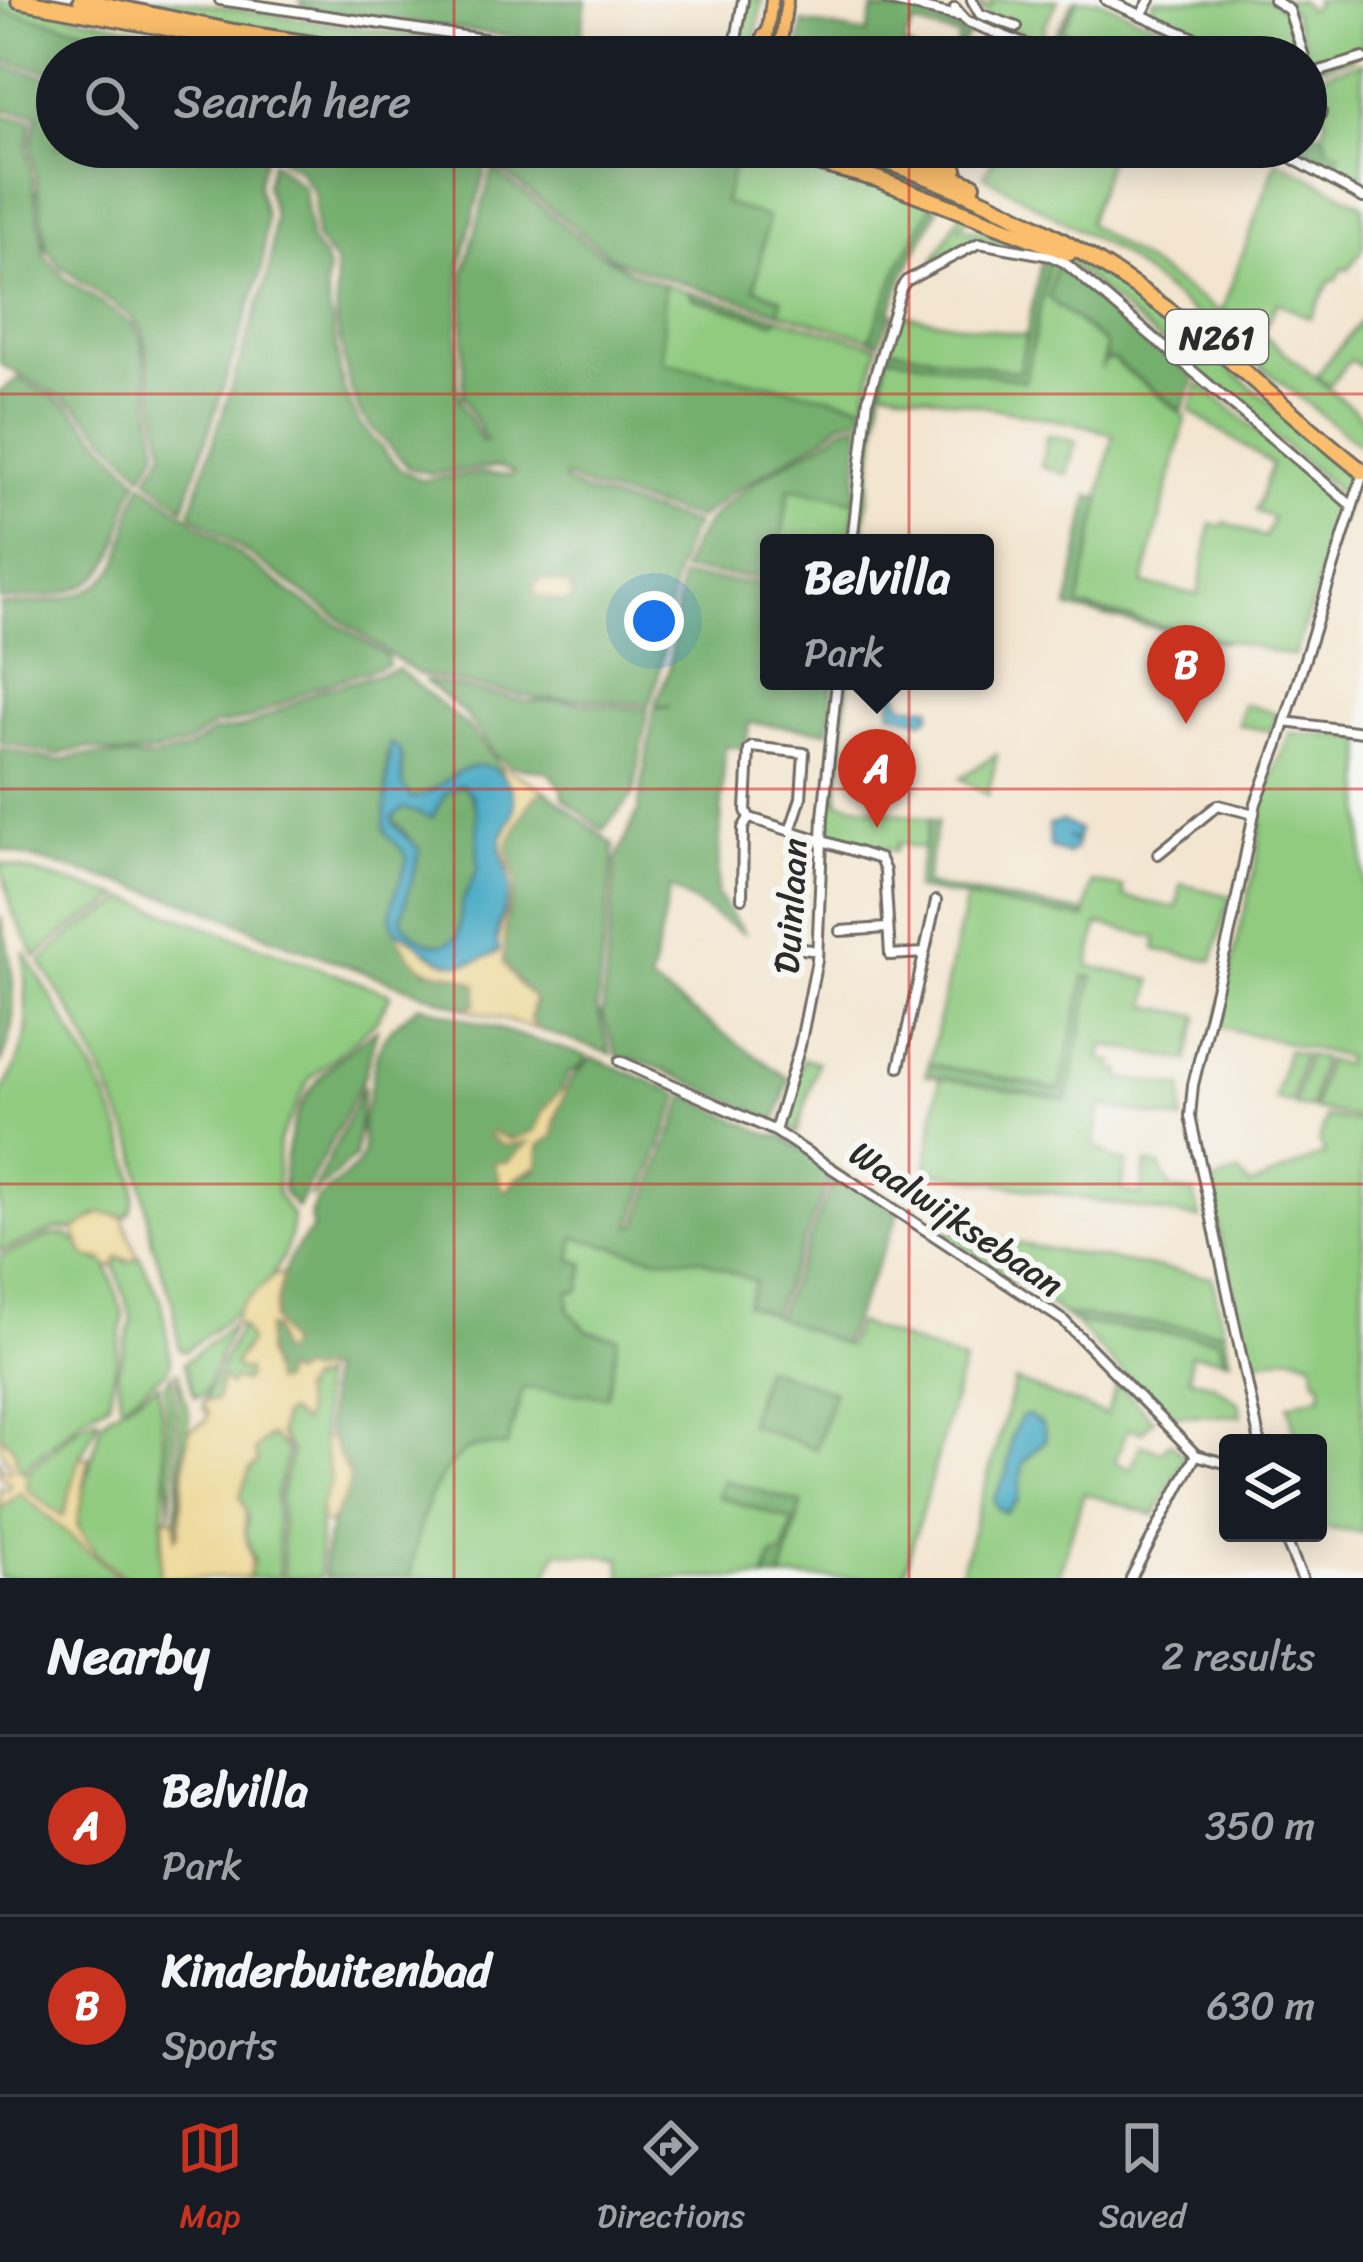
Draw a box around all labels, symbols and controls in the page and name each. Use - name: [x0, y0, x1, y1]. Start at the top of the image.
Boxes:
- search box: [36, 36, 1327, 168]
- text: Search here: [174, 62, 411, 142]
- icon: search: [78, 69, 144, 135]
- road number: N261: [1166, 310, 1268, 364]
- popup: [760, 534, 994, 690]
- text: Belvilla: [804, 538, 950, 618]
- your location: [624, 591, 684, 651]
- text: Park: [804, 618, 884, 687]
- pin: B: [1147, 625, 1225, 724]
- pin: A: [838, 729, 916, 828]
- street label: Duinlaan: [754, 836, 828, 976]
- street label: Waalwijksebaan: [836, 1123, 1077, 1315]
- map controls: [1219, 1434, 1327, 1542]
- button: layers: [1219, 1434, 1327, 1542]
- text: Nearby: [48, 1611, 209, 1701]
- text: 2 results: [1161, 1622, 1315, 1691]
- text: Belvilla: [162, 1751, 308, 1831]
- text: A: [74, 1791, 100, 1860]
- text: 350 m: [1205, 1791, 1315, 1860]
- text: Park: [162, 1831, 242, 1900]
- text: Kinderbuitenbad: [162, 1931, 491, 2011]
- text: B: [75, 1971, 99, 2040]
- text: 630 m: [1207, 1971, 1315, 2040]
- text: Sports: [162, 2011, 277, 2080]
- tab: Map: [177, 2115, 243, 2245]
- tab: Directions: [597, 2115, 745, 2245]
- tab: Saved: [1099, 2115, 1186, 2245]

